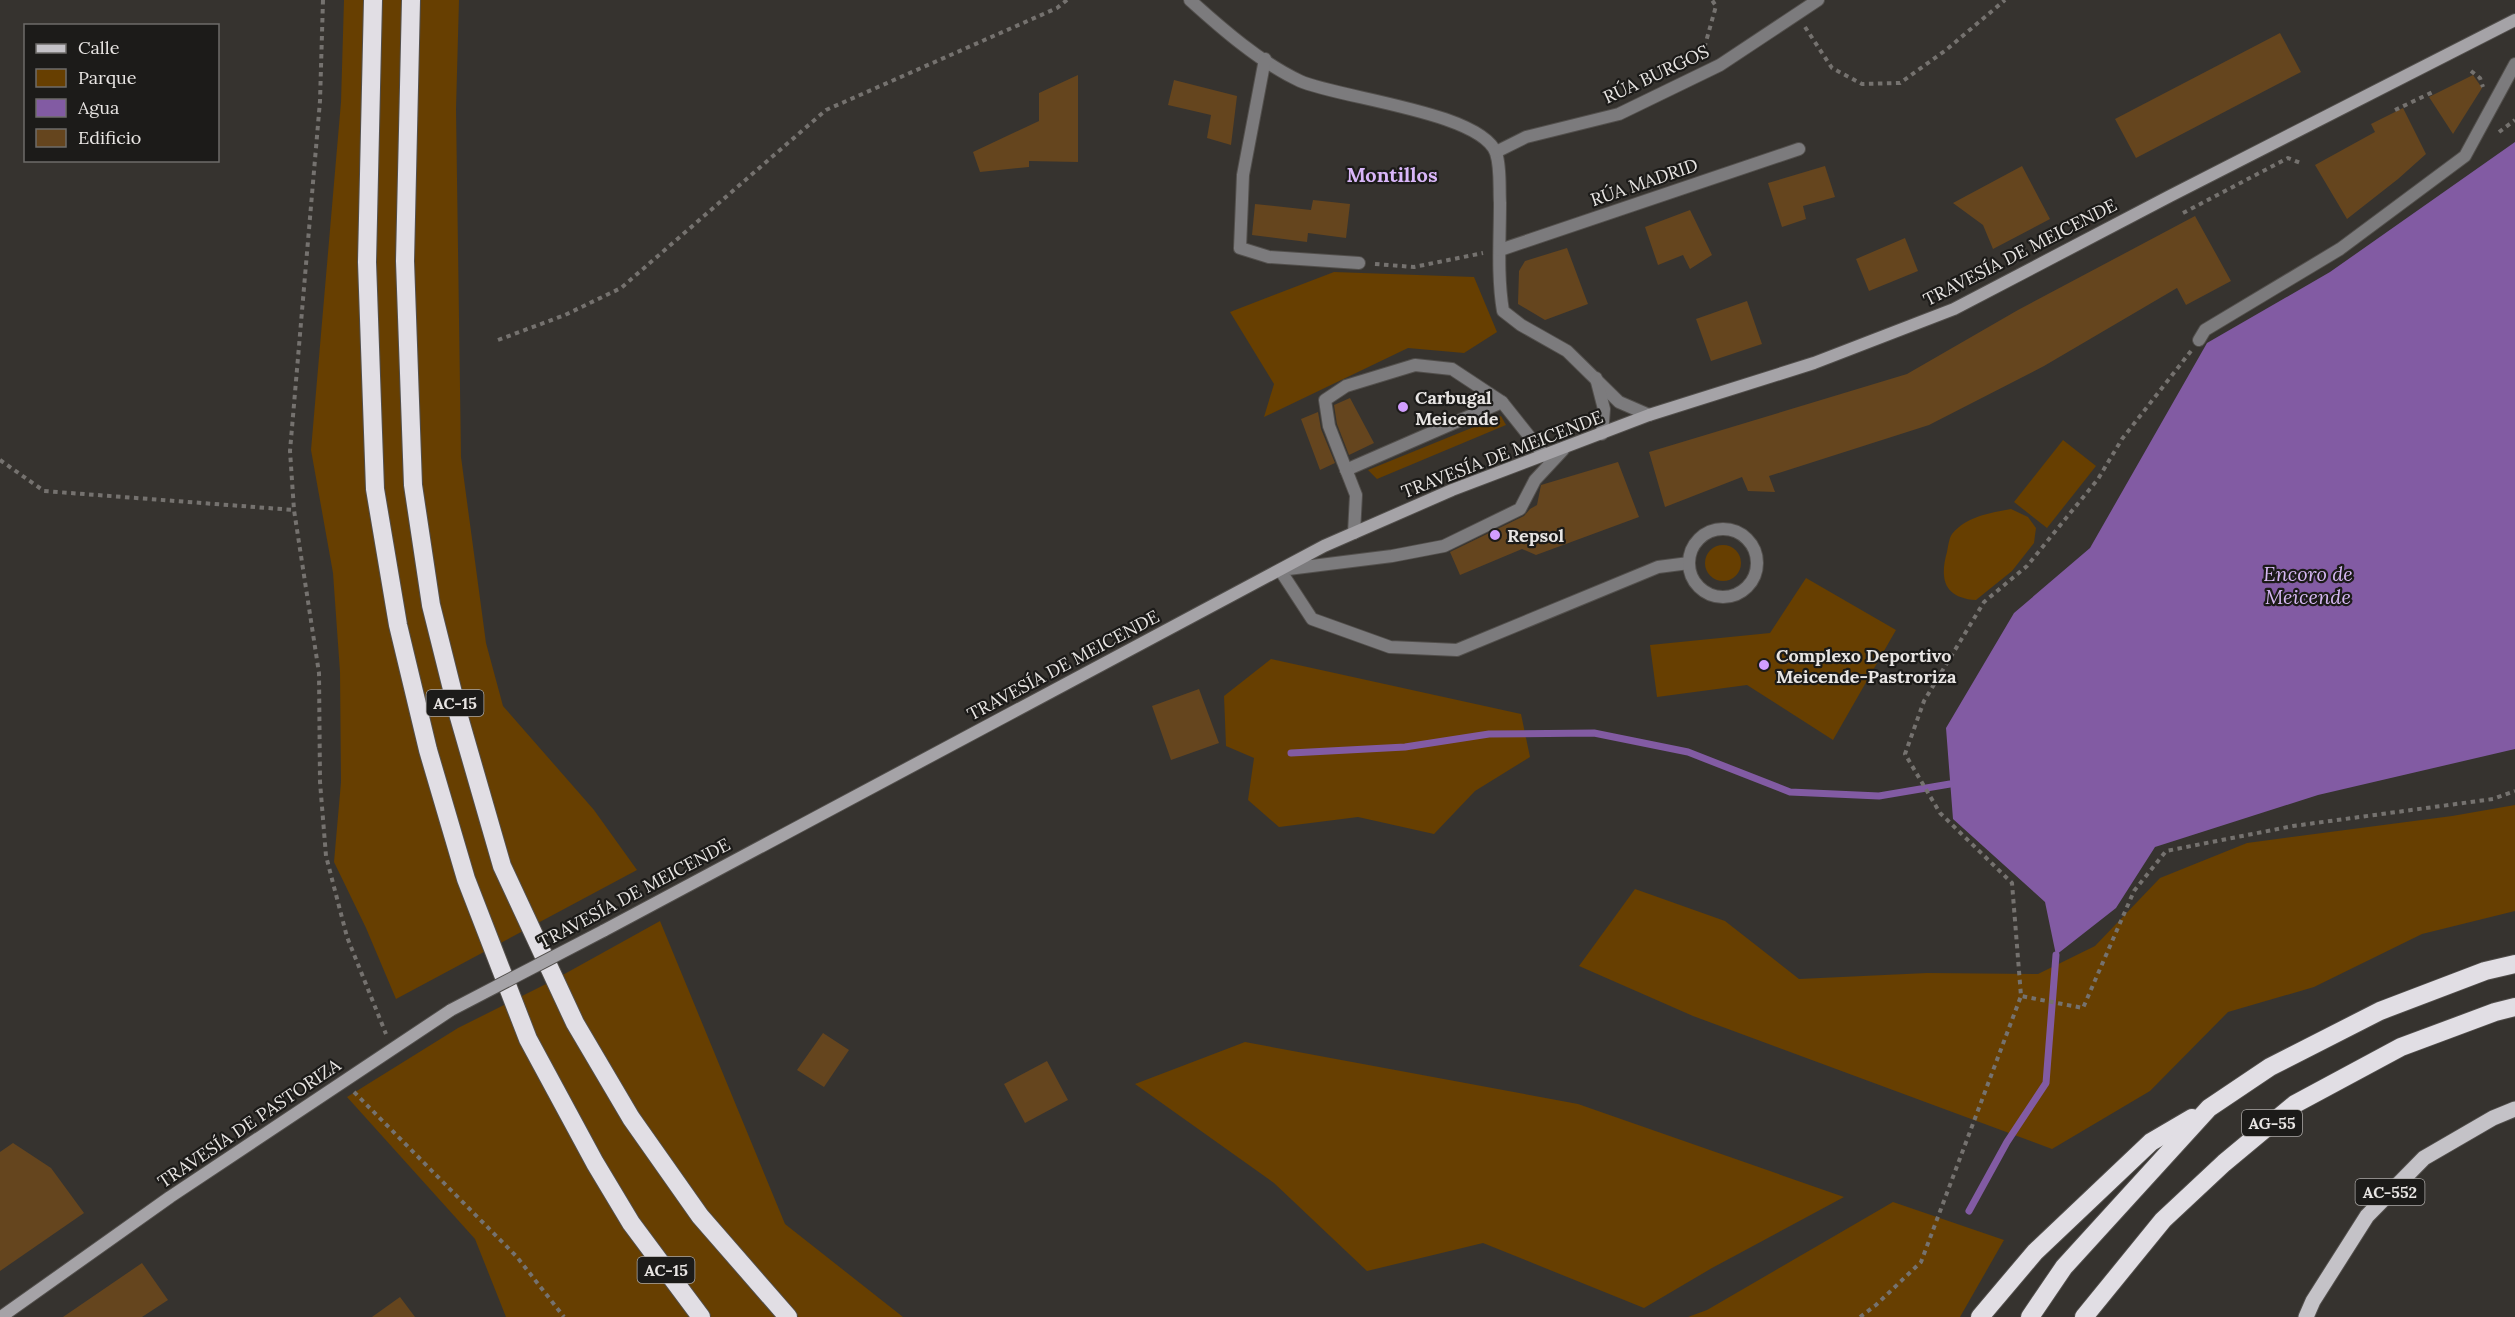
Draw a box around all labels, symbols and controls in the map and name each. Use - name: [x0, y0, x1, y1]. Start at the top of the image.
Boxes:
- legend: [24, 24, 219, 162]
- text: Calle: [78, 36, 120, 59]
- street label: RÚA BURGOS: [1599, 39, 1713, 109]
- text: Parque: [78, 66, 137, 89]
- text: Agua: [77, 96, 119, 119]
- text: Edificio: [78, 126, 141, 149]
- street label: RÚA MADRID: [1587, 153, 1701, 211]
- district label: Montillos: [1346, 162, 1438, 187]
- street label: TRAVESÍA DE MEICENDE: [1919, 193, 2121, 311]
- place label: Carbugal Meicende: [1415, 386, 1499, 430]
- marker: Carbugal Meicende: [1396, 400, 1410, 414]
- street label: TRAVESÍA DE MEICENDE: [1398, 405, 1606, 503]
- place label: Repsol: [1507, 524, 1564, 547]
- marker: Repsol: [1488, 528, 1502, 542]
- water label: Encoro de Meicende: [2263, 561, 2353, 609]
- street label: TRAVESÍA DE MEICENDE: [963, 605, 1163, 725]
- place label: Complexo Deportivo Meicende-Pastroriza: [1776, 644, 1957, 688]
- marker: Complexo Deportivo Meicende-Pastroriza: [1757, 658, 1771, 672]
- road number: AC-15: [426, 690, 484, 716]
- street label: TRAVESÍA DE MEICENDE: [534, 833, 734, 953]
- street label: TRAVESÍA DE PASTORIZA: [153, 1053, 345, 1193]
- road number: AG-55: [2242, 1110, 2302, 1136]
- road number: AC-552: [2356, 1179, 2424, 1205]
- road number: AC-15: [638, 1257, 694, 1283]

